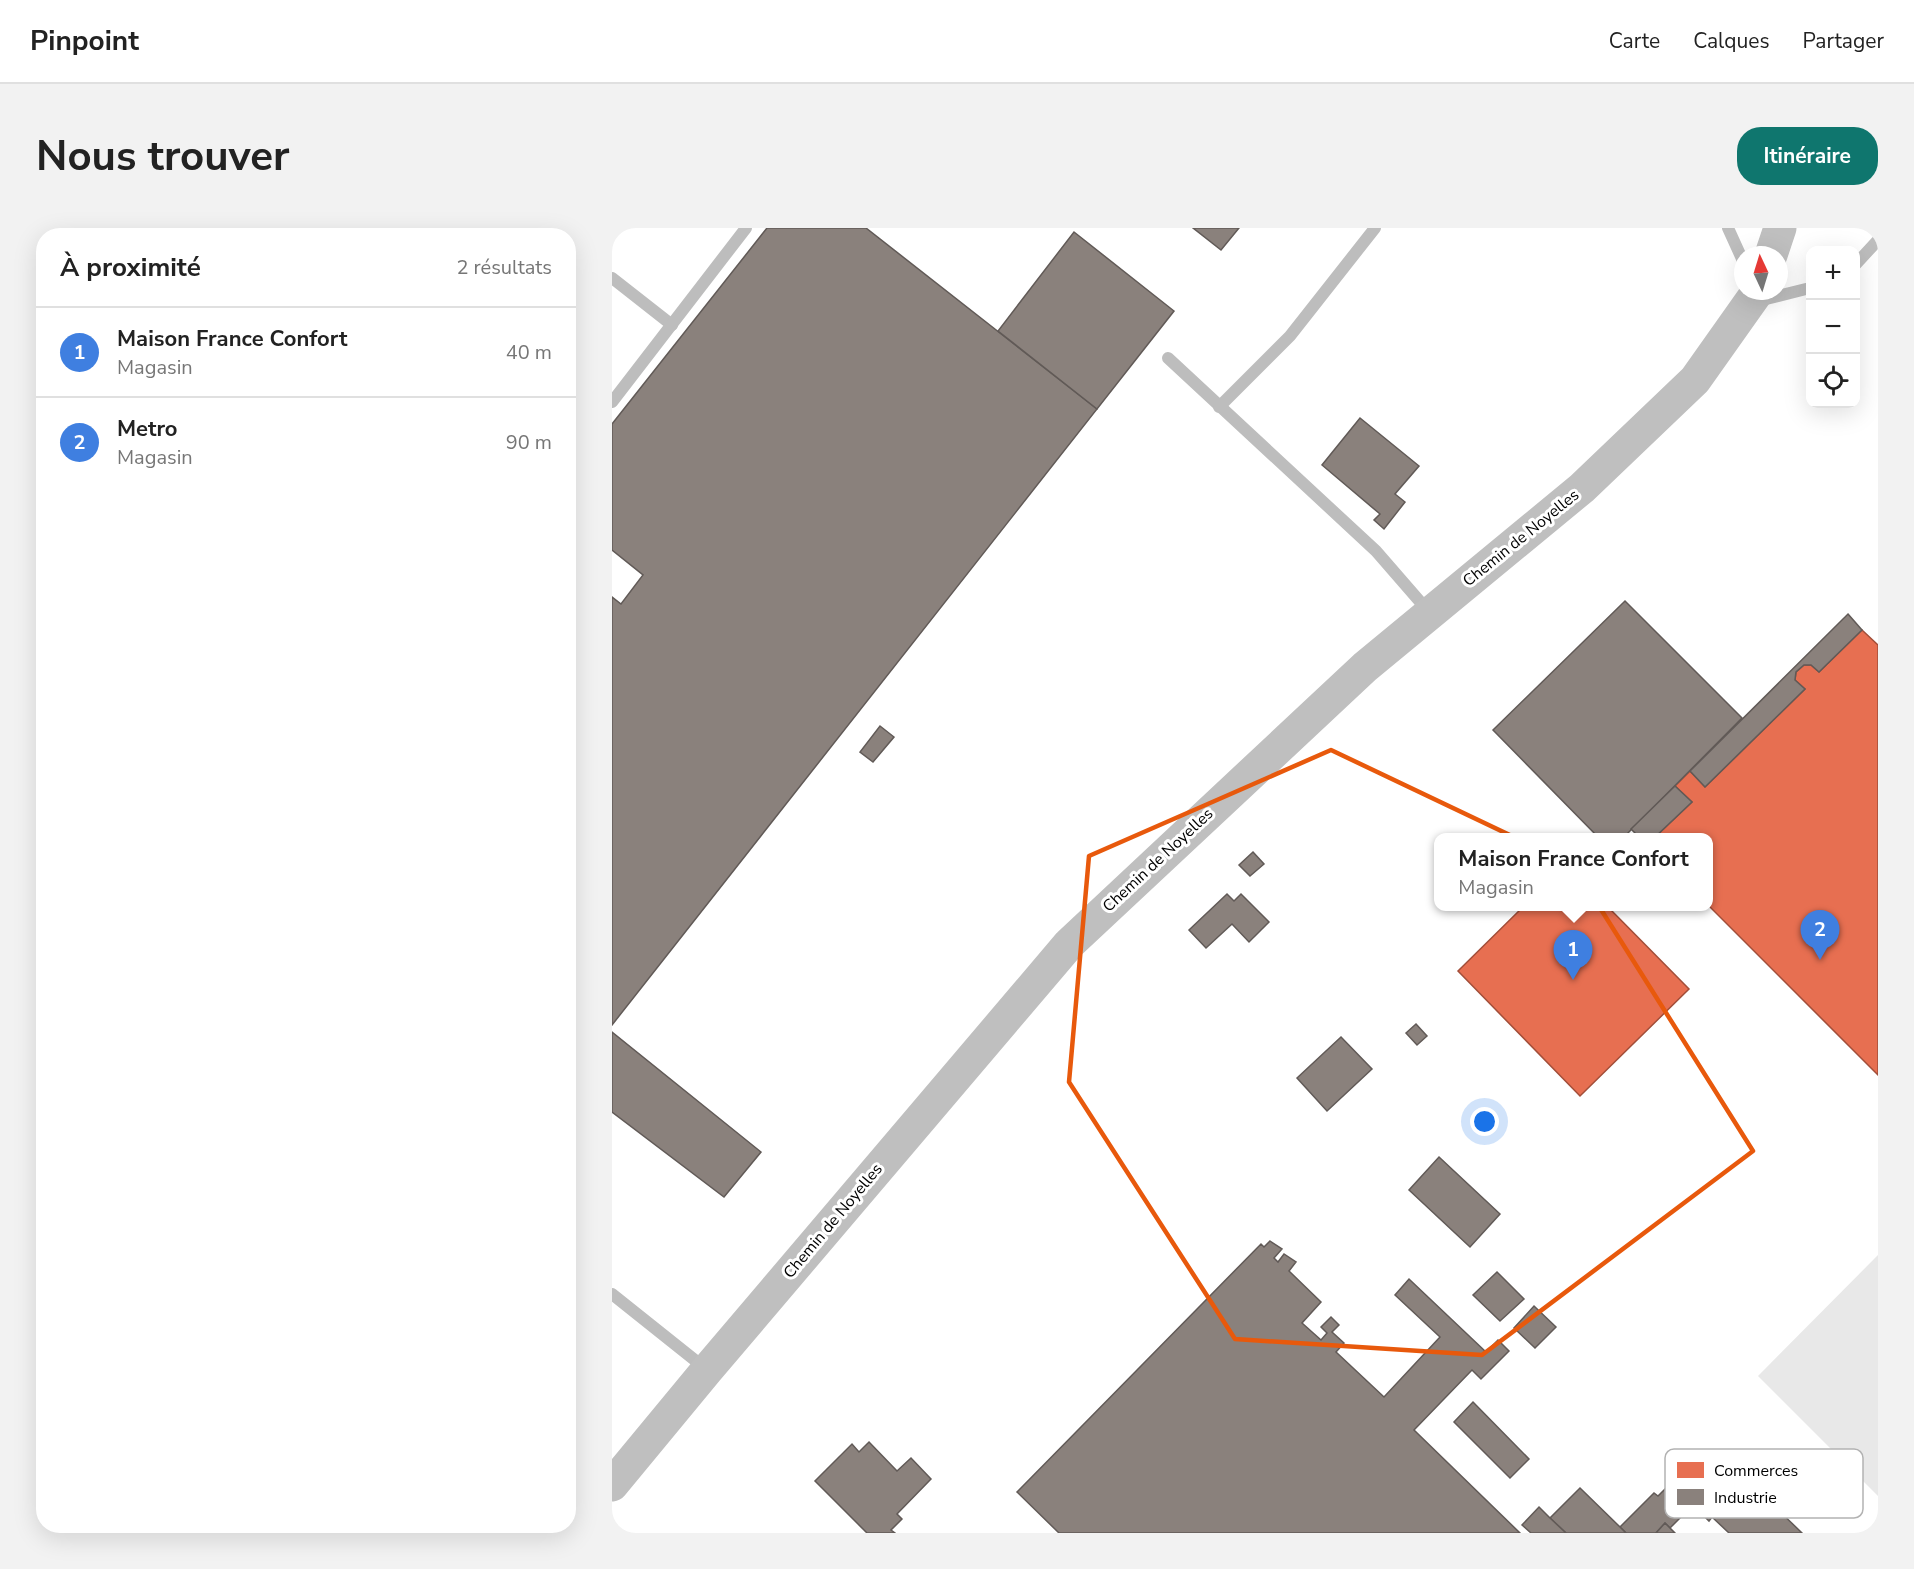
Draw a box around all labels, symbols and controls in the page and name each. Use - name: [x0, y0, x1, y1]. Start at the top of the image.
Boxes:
- text: Pinpoint: [30, 22, 139, 60]
- text: Carte: [1609, 27, 1660, 55]
- text: Calques: [1693, 27, 1770, 55]
- text: Partager: [1803, 27, 1884, 55]
- button: Itinéraire: [1737, 127, 1878, 185]
- text: Nous trouver: [36, 128, 289, 185]
- north arrow: [1734, 246, 1788, 300]
- map controls: [1806, 246, 1860, 408]
- button: +: [1806, 246, 1860, 300]
- text: À proximité: [60, 250, 201, 285]
- text: 2 résultats: [456, 254, 552, 281]
- button: −: [1806, 300, 1860, 354]
- text: Maison France Confort: [117, 324, 347, 354]
- text: 1: [74, 339, 86, 366]
- text: 40 m: [506, 339, 552, 366]
- text: Magasin: [117, 354, 193, 381]
- button: locate: [1806, 354, 1860, 408]
- text: Metro: [117, 414, 178, 444]
- text: 2: [74, 429, 86, 456]
- text: 90 m: [506, 429, 552, 456]
- text: Magasin: [117, 444, 193, 471]
- street label: Chemin de Noyelles: [1458, 484, 1584, 592]
- street label: Chemin de Noyelles: [1098, 803, 1218, 917]
- popup: [1434, 833, 1713, 911]
- text: Maison France Confort: [1458, 844, 1689, 874]
- text: Magasin: [1458, 874, 1534, 901]
- pin: 2: [1800, 910, 1840, 960]
- pin: 1: [1554, 930, 1592, 980]
- your location: [1470, 1107, 1499, 1136]
- street label: Chemin de Noyelles: [778, 1159, 888, 1283]
- legend: [1665, 1449, 1863, 1518]
- text: Commerces: [1714, 1460, 1798, 1482]
- text: Industrie: [1714, 1487, 1777, 1509]

